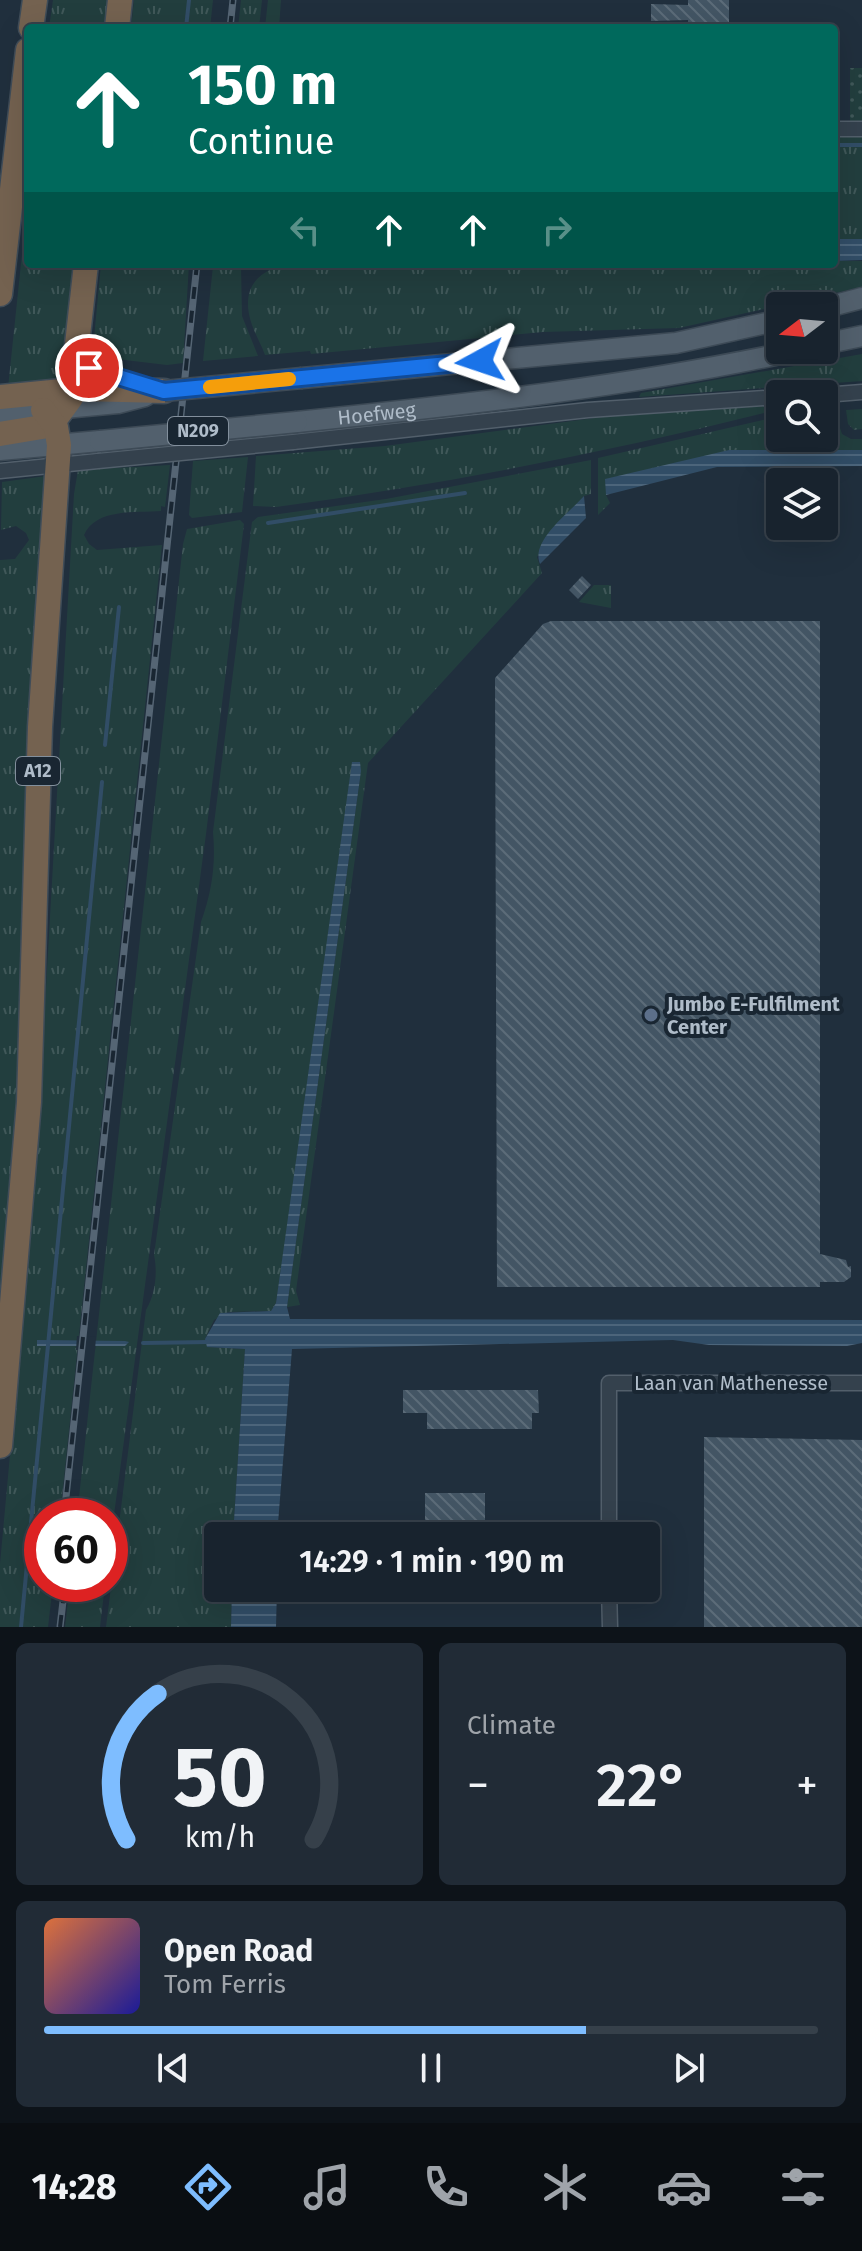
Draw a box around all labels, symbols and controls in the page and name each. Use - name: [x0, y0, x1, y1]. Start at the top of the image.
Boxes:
- text: 150 m: [188, 52, 337, 119]
- icon: ahead: [56, 56, 160, 160]
- text: Continue: [188, 120, 334, 164]
- icon: left: [283, 208, 327, 252]
- icon: ahead: [367, 208, 411, 252]
- icon: ahead: [451, 208, 495, 252]
- icon: right: [535, 208, 579, 252]
- north arrow: [766, 292, 838, 364]
- map controls: [766, 292, 838, 540]
- position arrow: [438, 319, 522, 403]
- pin: [55, 334, 123, 402]
- icon: arrive: [67, 346, 111, 390]
- button: search: [766, 380, 838, 452]
- street label: Hoefweg: [336, 397, 418, 430]
- road number: N209: [168, 417, 228, 445]
- button: layers: [766, 468, 838, 540]
- road number: A12: [16, 757, 60, 785]
- place label: Jumbo E-Fulfilment Center: [666, 992, 840, 1039]
- marker: Jumbo E-Fulfilment Center: [642, 1006, 660, 1024]
- street label: Laan van Mathenesse: [634, 1371, 828, 1395]
- speed limit sign: 60: [24, 1498, 128, 1602]
- text: 14:29 · 1 min · 190 m: [299, 1544, 565, 1580]
- text: Climate: [467, 1710, 556, 1741]
- text: 50: [173, 1728, 266, 1828]
- text: 22°: [596, 1750, 689, 1822]
- text: −: [467, 1759, 489, 1812]
- text: +: [796, 1759, 818, 1812]
- text: km/h: [184, 1820, 255, 1855]
- text: Open Road: [164, 1933, 313, 1969]
- text: Tom Ferris: [164, 1969, 286, 2000]
- icon: previous: [151, 2046, 195, 2090]
- icon: pause: [409, 2046, 453, 2090]
- icon: next: [667, 2046, 711, 2090]
- icon: directions: [180, 2159, 236, 2215]
- icon: music: [299, 2159, 355, 2215]
- icon: phone: [418, 2159, 474, 2215]
- icon: climate: [537, 2159, 593, 2215]
- icon: car: [656, 2159, 712, 2215]
- icon: filters: [775, 2159, 831, 2215]
- text: 14:28: [31, 2165, 117, 2209]

